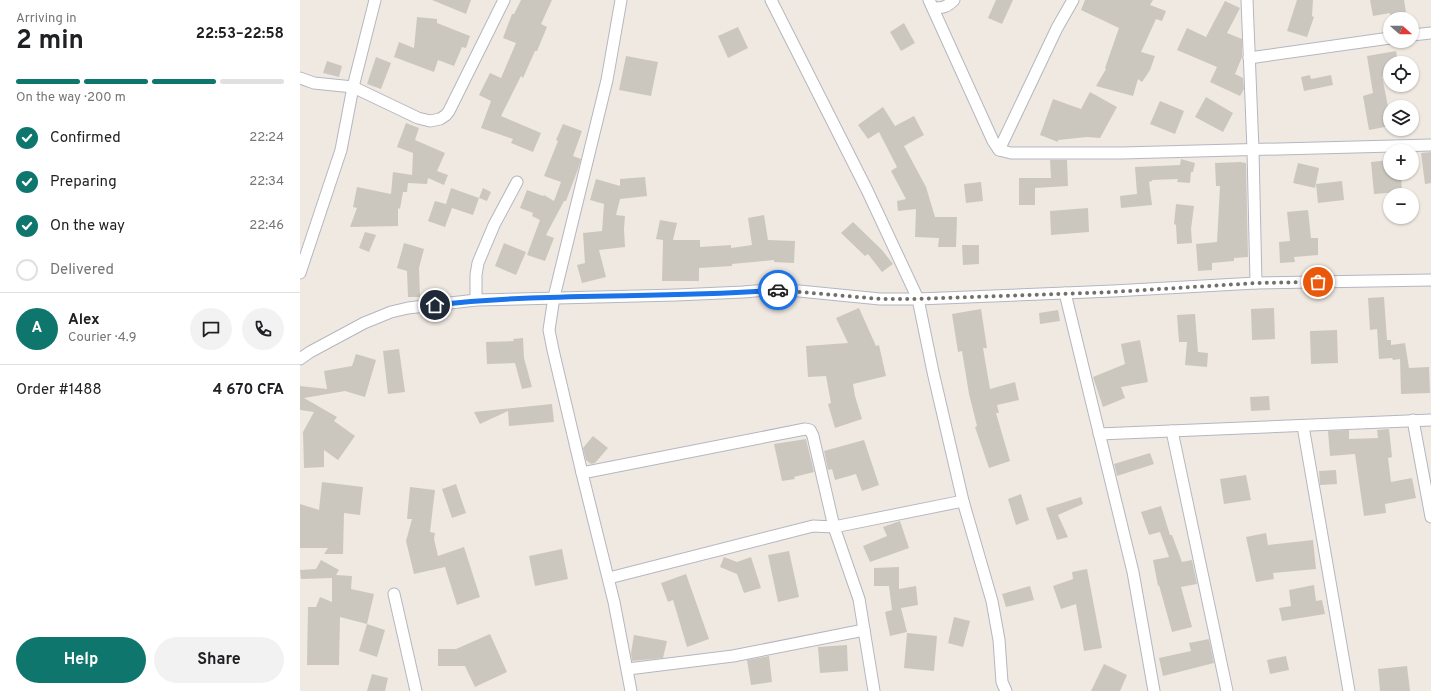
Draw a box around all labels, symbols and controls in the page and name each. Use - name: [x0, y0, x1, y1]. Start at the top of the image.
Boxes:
- text: Arriving in: [16, 11, 77, 27]
- north arrow: [1383, 12, 1419, 48]
- map controls: [1383, 12, 1419, 224]
- text: 2 min: [16, 25, 84, 58]
- text: 22:53–22:58: [196, 25, 284, 44]
- button: locate: [1383, 56, 1419, 92]
- text: On the way · 200 m: [16, 90, 126, 106]
- button: layers: [1383, 100, 1419, 136]
- icon: check: [16, 127, 38, 149]
- text: Confirmed: [50, 129, 121, 148]
- text: 22:24: [249, 130, 284, 146]
- button: +: [1383, 144, 1419, 180]
- icon: check: [16, 171, 38, 193]
- text: Preparing: [50, 173, 117, 192]
- text: 22:34: [249, 174, 284, 190]
- button: −: [1383, 188, 1419, 224]
- icon: check: [16, 215, 38, 237]
- text: On the way: [50, 217, 125, 236]
- text: 22:46: [249, 218, 284, 234]
- text: Delivered: [50, 261, 114, 280]
- pin: [1301, 265, 1335, 299]
- courier: [758, 270, 798, 310]
- icon: bag: [1307, 271, 1329, 293]
- icon: car: [767, 279, 789, 301]
- pin: [418, 288, 452, 322]
- icon: home: [424, 294, 446, 316]
- button: chat: [190, 308, 232, 350]
- button: phone: [242, 308, 284, 350]
- text: Alex: [68, 311, 100, 330]
- text: A: [32, 319, 42, 338]
- text: Courier · 4.9: [68, 330, 136, 346]
- text: Order #1488: [16, 381, 102, 400]
- text: 4 670 CFA: [213, 381, 284, 400]
- button: Help: [16, 637, 146, 683]
- button: Share: [154, 637, 284, 683]

